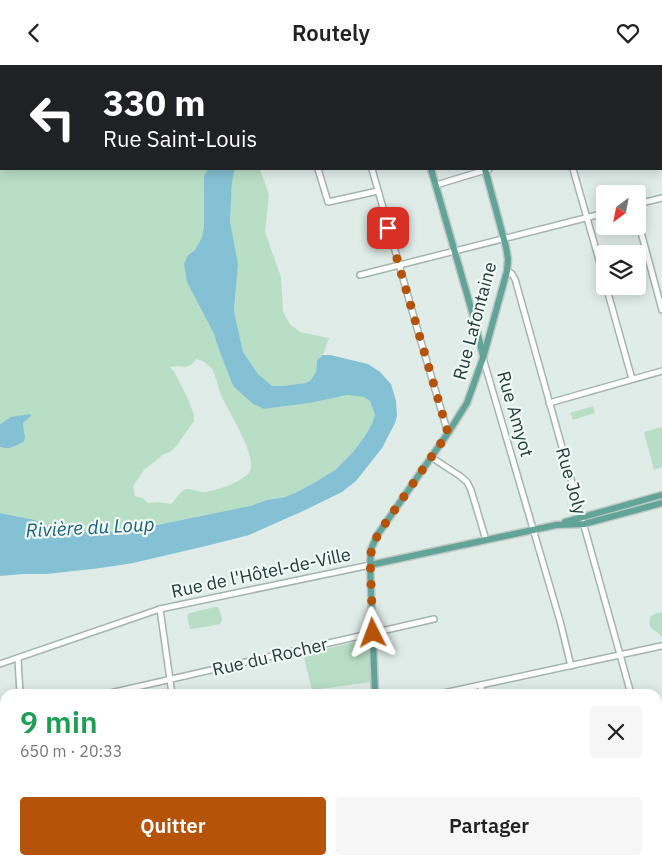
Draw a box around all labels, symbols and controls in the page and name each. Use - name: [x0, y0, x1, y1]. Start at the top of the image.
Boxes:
- text: Routely: [292, 18, 370, 47]
- icon: back: [20, 19, 48, 47]
- icon: heart: [614, 19, 642, 47]
- text: 330 m: [103, 80, 206, 126]
- icon: left: [20, 85, 85, 150]
- text: Rue Saint-Louis: [103, 124, 257, 153]
- north arrow: [596, 185, 646, 235]
- map controls: [596, 185, 646, 295]
- pin: [367, 207, 409, 249]
- icon: arrive: [374, 214, 402, 242]
- button: layers: [596, 245, 646, 295]
- street label: Rue Lafontaine: [448, 259, 501, 382]
- street label: Rue Amyot: [492, 368, 539, 459]
- street label: Rue Joly: [551, 445, 592, 517]
- water label: Rivière du Loup: [25, 512, 155, 542]
- street label: Rue de l'Hôtel-de-Ville: [169, 542, 353, 603]
- position arrow: [346, 606, 398, 658]
- street label: Rue du Rocher: [210, 632, 330, 681]
- text: 9 min: [20, 702, 98, 741]
- button: close: [590, 706, 642, 758]
- text: 650 m · 20:33: [20, 741, 122, 761]
- button: Quitter: [20, 797, 326, 855]
- button: Partager: [336, 797, 642, 855]

